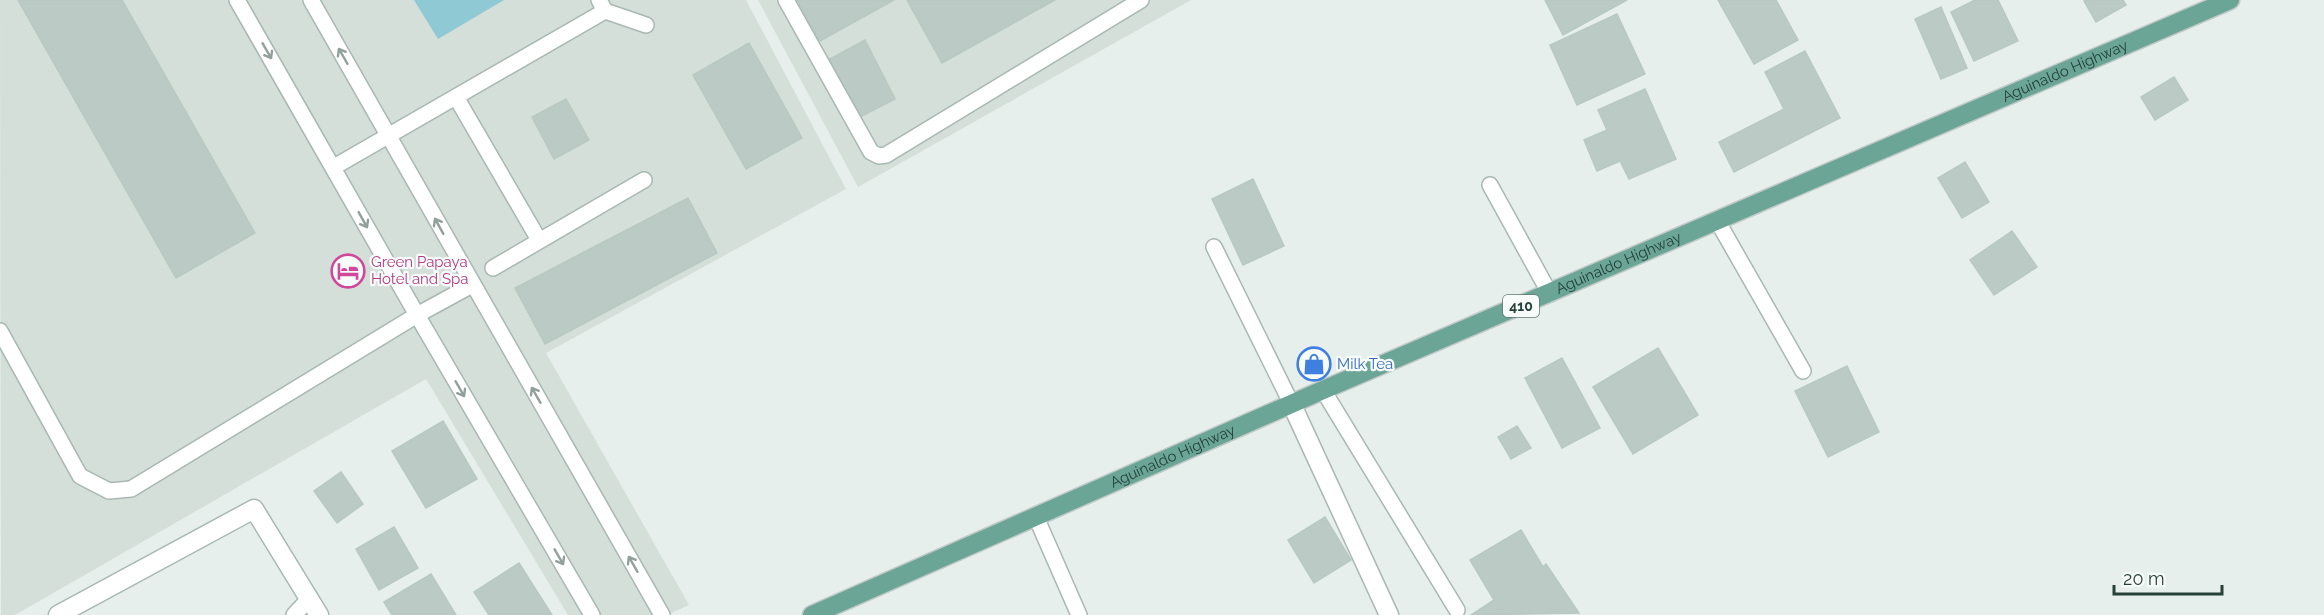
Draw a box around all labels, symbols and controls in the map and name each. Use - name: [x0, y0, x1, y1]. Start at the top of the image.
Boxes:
- street label: Aguinaldo Highway: [1999, 36, 2130, 106]
- one-way arrow: [261, 42, 273, 59]
- one-way arrow: [337, 48, 349, 65]
- one-way arrow: [357, 211, 369, 228]
- one-way arrow: [433, 218, 445, 235]
- street label: Aguinaldo Highway: [1553, 228, 1684, 298]
- hotel icon: Green Papaya Hotel and Spa: [330, 253, 366, 289]
- place label: Green Papaya Hotel and Spa: [371, 253, 469, 288]
- road number: 410: [1503, 295, 1539, 317]
- shop icon: Milk Tea: [1296, 346, 1332, 382]
- place label: Milk Tea: [1337, 355, 1393, 373]
- one-way arrow: [455, 380, 467, 397]
- one-way arrow: [530, 387, 541, 405]
- street label: Aguinaldo Highway: [1107, 421, 1238, 492]
- one-way arrow: [553, 549, 565, 566]
- one-way arrow: [627, 556, 639, 573]
- scale bar: [2114, 558, 2222, 596]
- text: 20 m: [2123, 568, 2165, 589]

